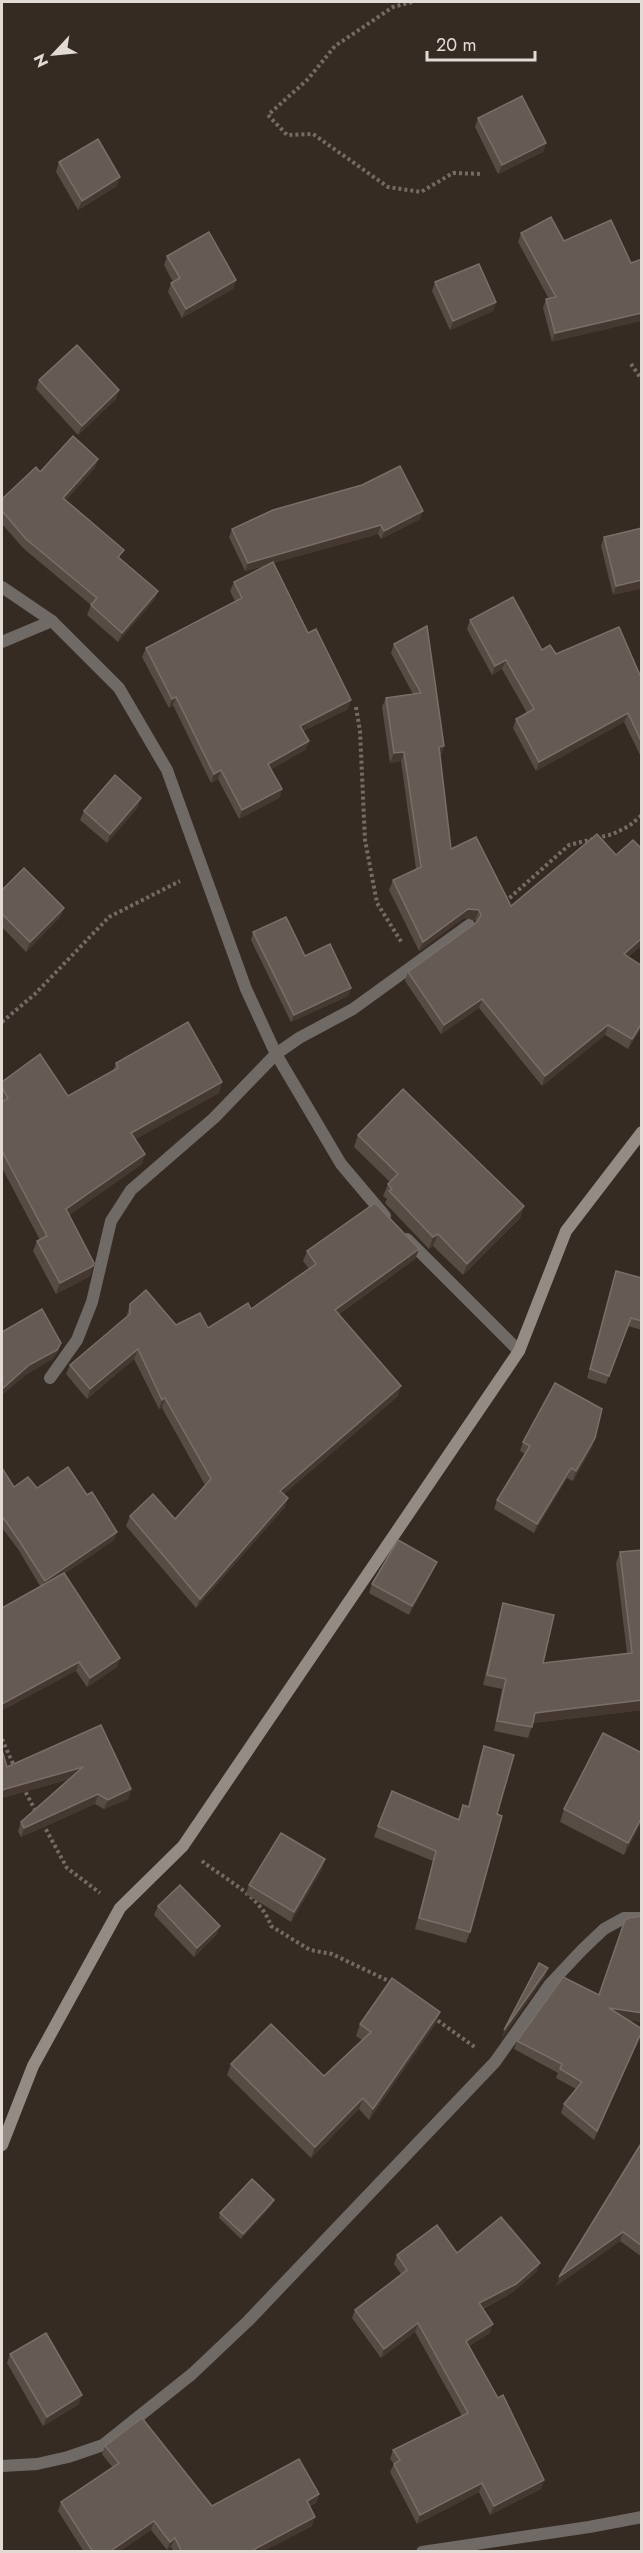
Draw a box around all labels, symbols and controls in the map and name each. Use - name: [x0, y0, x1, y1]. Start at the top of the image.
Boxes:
- north arrow: [24, 24, 84, 84]
- scale bar: [427, 24, 535, 62]
- text: 20 m: [436, 32, 476, 58]
- text: N: [28, 50, 54, 71]

